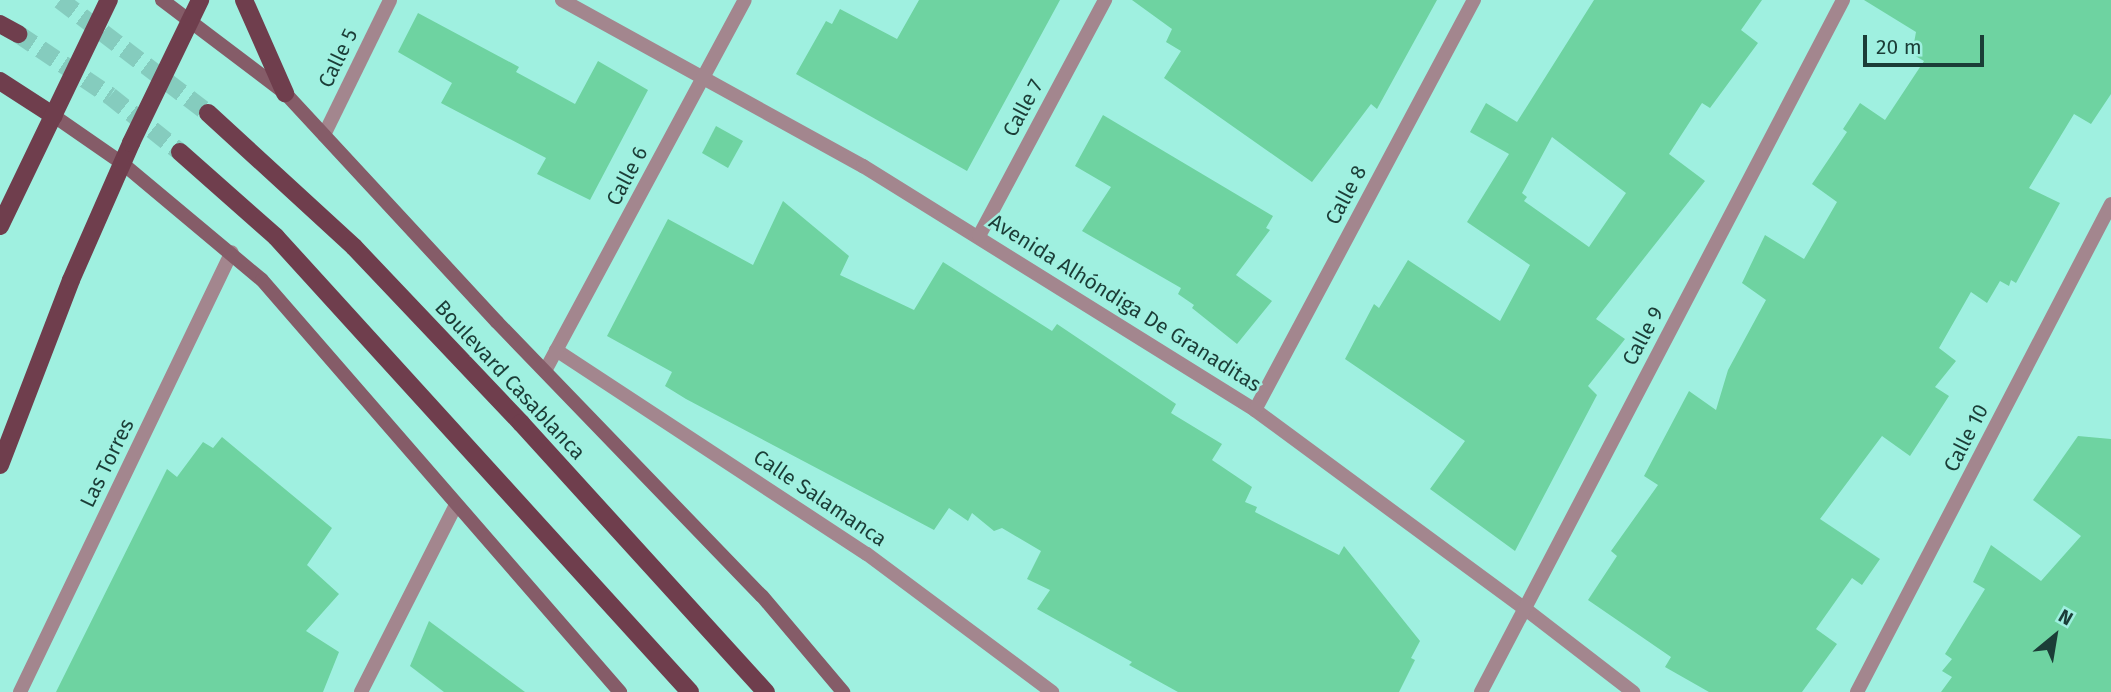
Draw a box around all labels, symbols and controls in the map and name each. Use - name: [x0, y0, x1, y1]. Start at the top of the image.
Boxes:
- scale bar: [1866, 21, 1987, 65]
- street label: Calle 5: [313, 24, 363, 92]
- text: 20 m: [1876, 34, 1922, 60]
- street label: Calle 7: [997, 75, 1049, 141]
- street label: Calle 6: [601, 142, 653, 210]
- street label: Calle 8: [1320, 161, 1372, 229]
- street label: Avenida Alhóndiga De Granaditas: [984, 209, 1266, 397]
- street label: Boulevard Casablanca: [430, 295, 590, 465]
- street label: Calle 9: [1617, 302, 1669, 370]
- street label: Calle 10: [1938, 400, 1994, 476]
- street label: Las Torres: [75, 414, 139, 512]
- street label: Calle Salamanca: [749, 444, 891, 552]
- north arrow: [2020, 601, 2090, 671]
- text: N: [2055, 604, 2077, 630]

